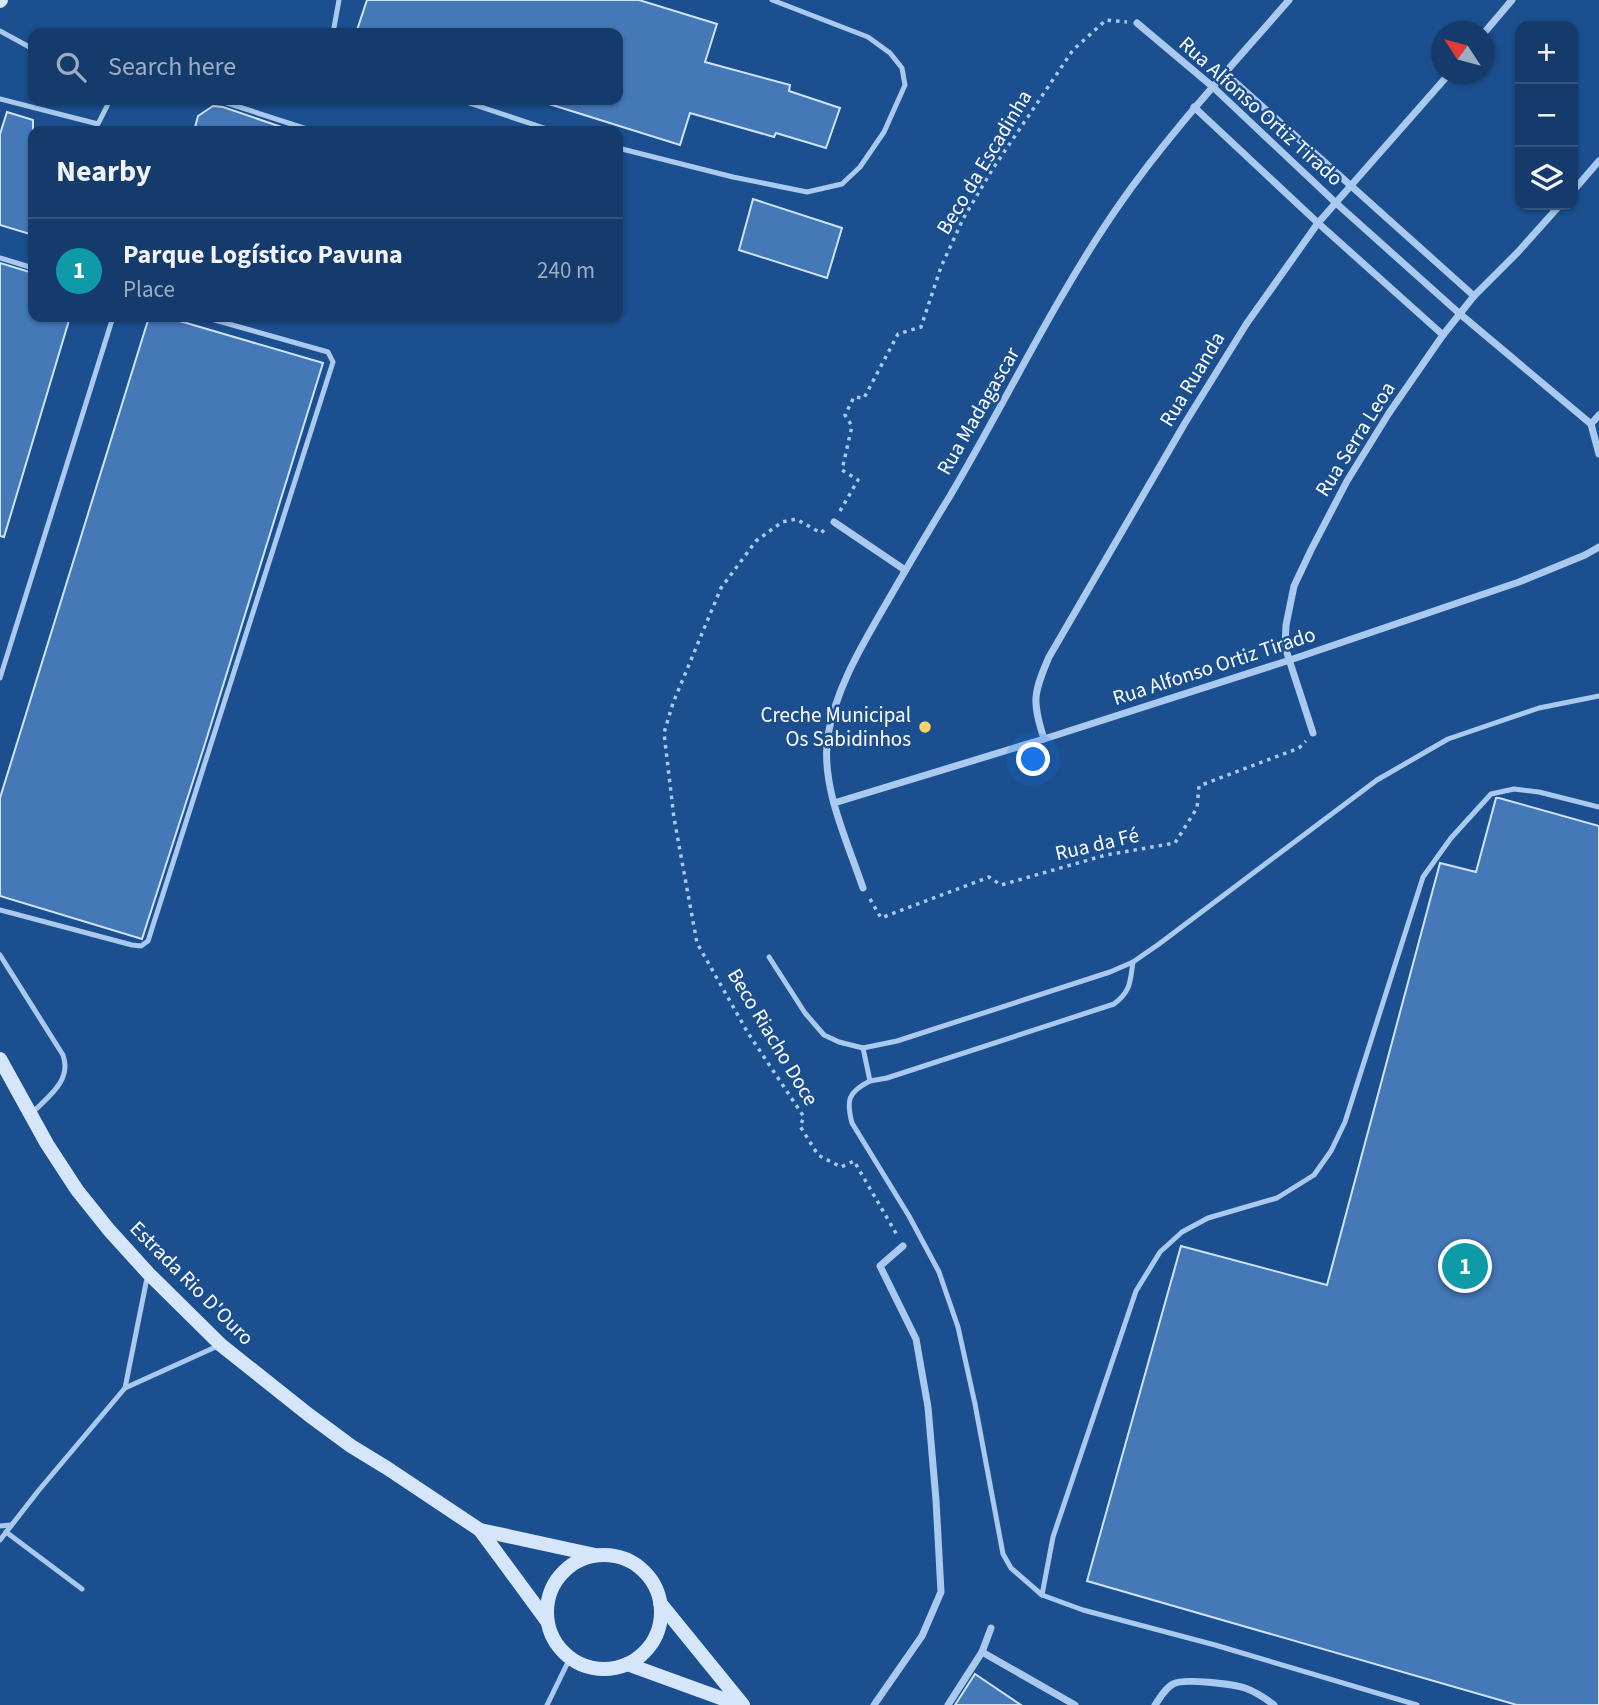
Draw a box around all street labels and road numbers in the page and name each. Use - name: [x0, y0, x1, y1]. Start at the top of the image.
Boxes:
- street label: Rua Alfonso Ortiz Tirado: [1172, 29, 1350, 193]
- street label: Beco da Escadinha: [929, 84, 1039, 240]
- street label: Rua Ruanda: [1152, 326, 1232, 432]
- street label: Rua Madagascar: [929, 341, 1027, 480]
- street label: Rua Serra Leoa: [1308, 376, 1402, 502]
- street label: Rua Alfonso Ortiz Tirado: [1109, 619, 1319, 713]
- street label: Rua da Fé: [1052, 820, 1142, 868]
- street label: Beco Riacho Doce: [720, 963, 826, 1111]
- street label: Estrada Rio D'Ouro: [123, 1214, 261, 1352]

